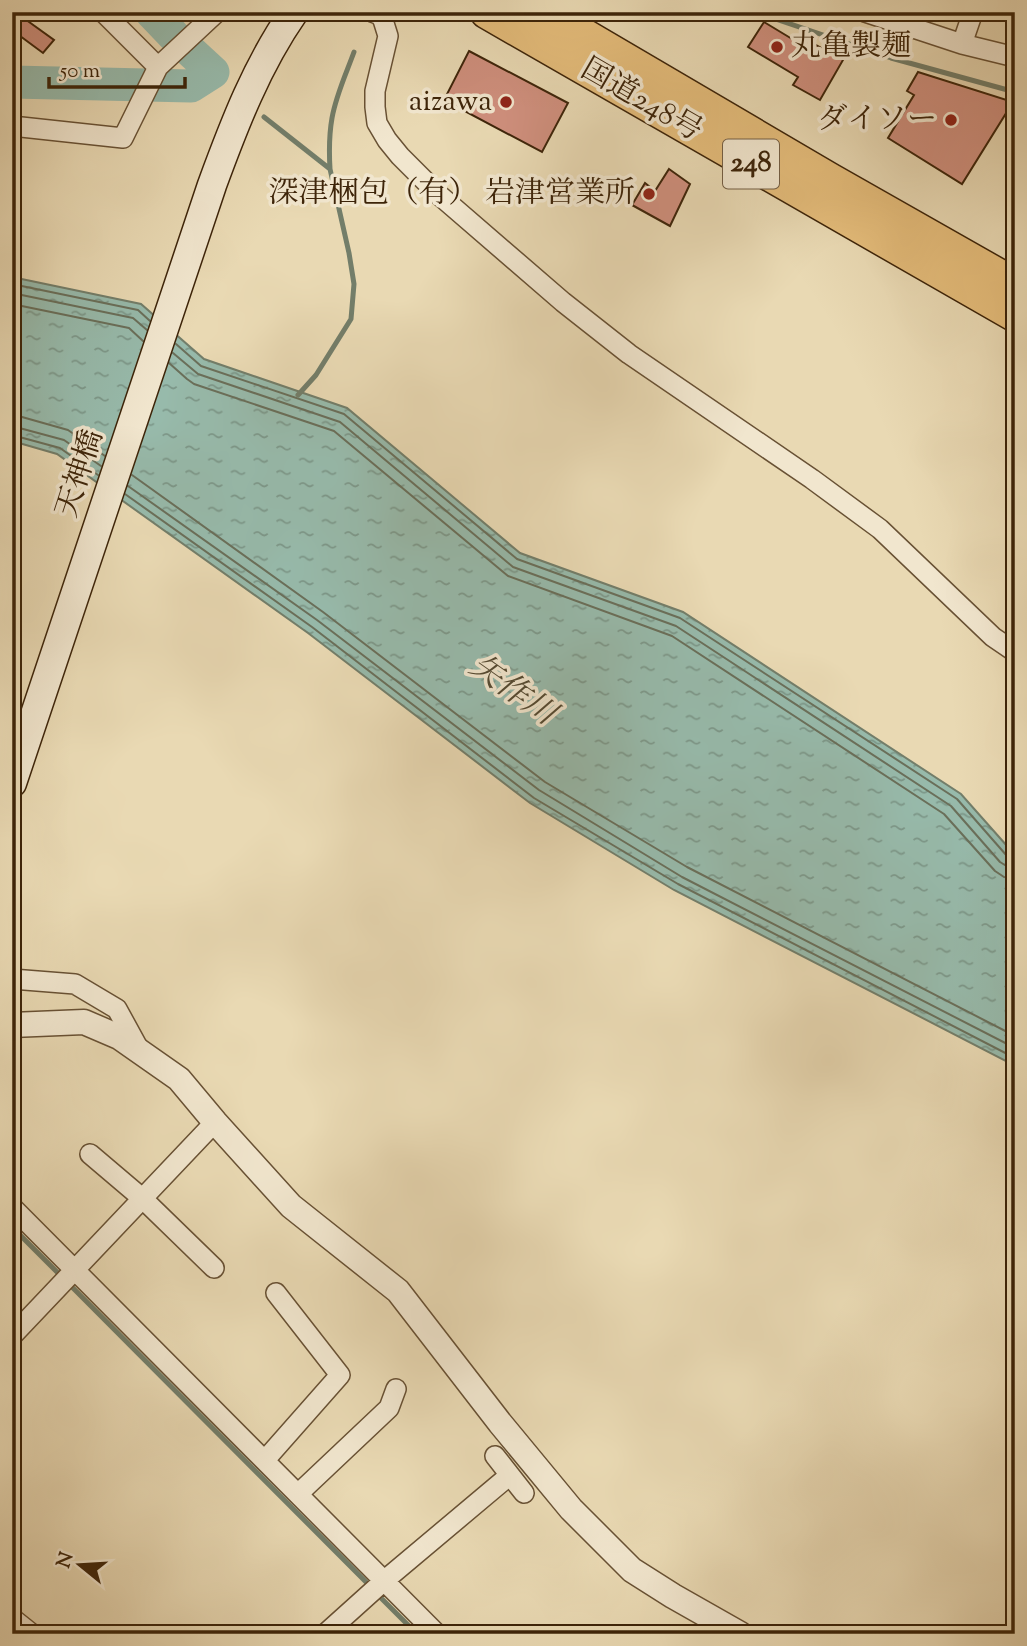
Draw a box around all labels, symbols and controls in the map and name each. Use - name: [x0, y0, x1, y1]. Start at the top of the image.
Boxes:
- place label: 丸亀製麺: [791, 26, 911, 69]
- marker: 丸亀製麺: [769, 39, 785, 55]
- scale bar: [49, 46, 186, 90]
- street label: 国道248号: [572, 49, 710, 153]
- text: 50 m: [59, 57, 100, 87]
- place label: aizawa: [409, 81, 492, 124]
- marker: aizawa: [498, 94, 514, 110]
- place label: ダイソー: [818, 99, 937, 142]
- marker: ダイソー: [943, 112, 959, 128]
- road number: 248: [723, 140, 779, 188]
- place label: 深津梱包（有） 岩津営業所: [269, 173, 635, 216]
- marker: 深津梱包（有） 岩津営業所: [641, 186, 657, 202]
- street label: 天神橋: [47, 425, 115, 523]
- water label: 矢作川: [459, 645, 567, 739]
- north arrow: [46, 1530, 116, 1600]
- text: N: [51, 1549, 81, 1572]

